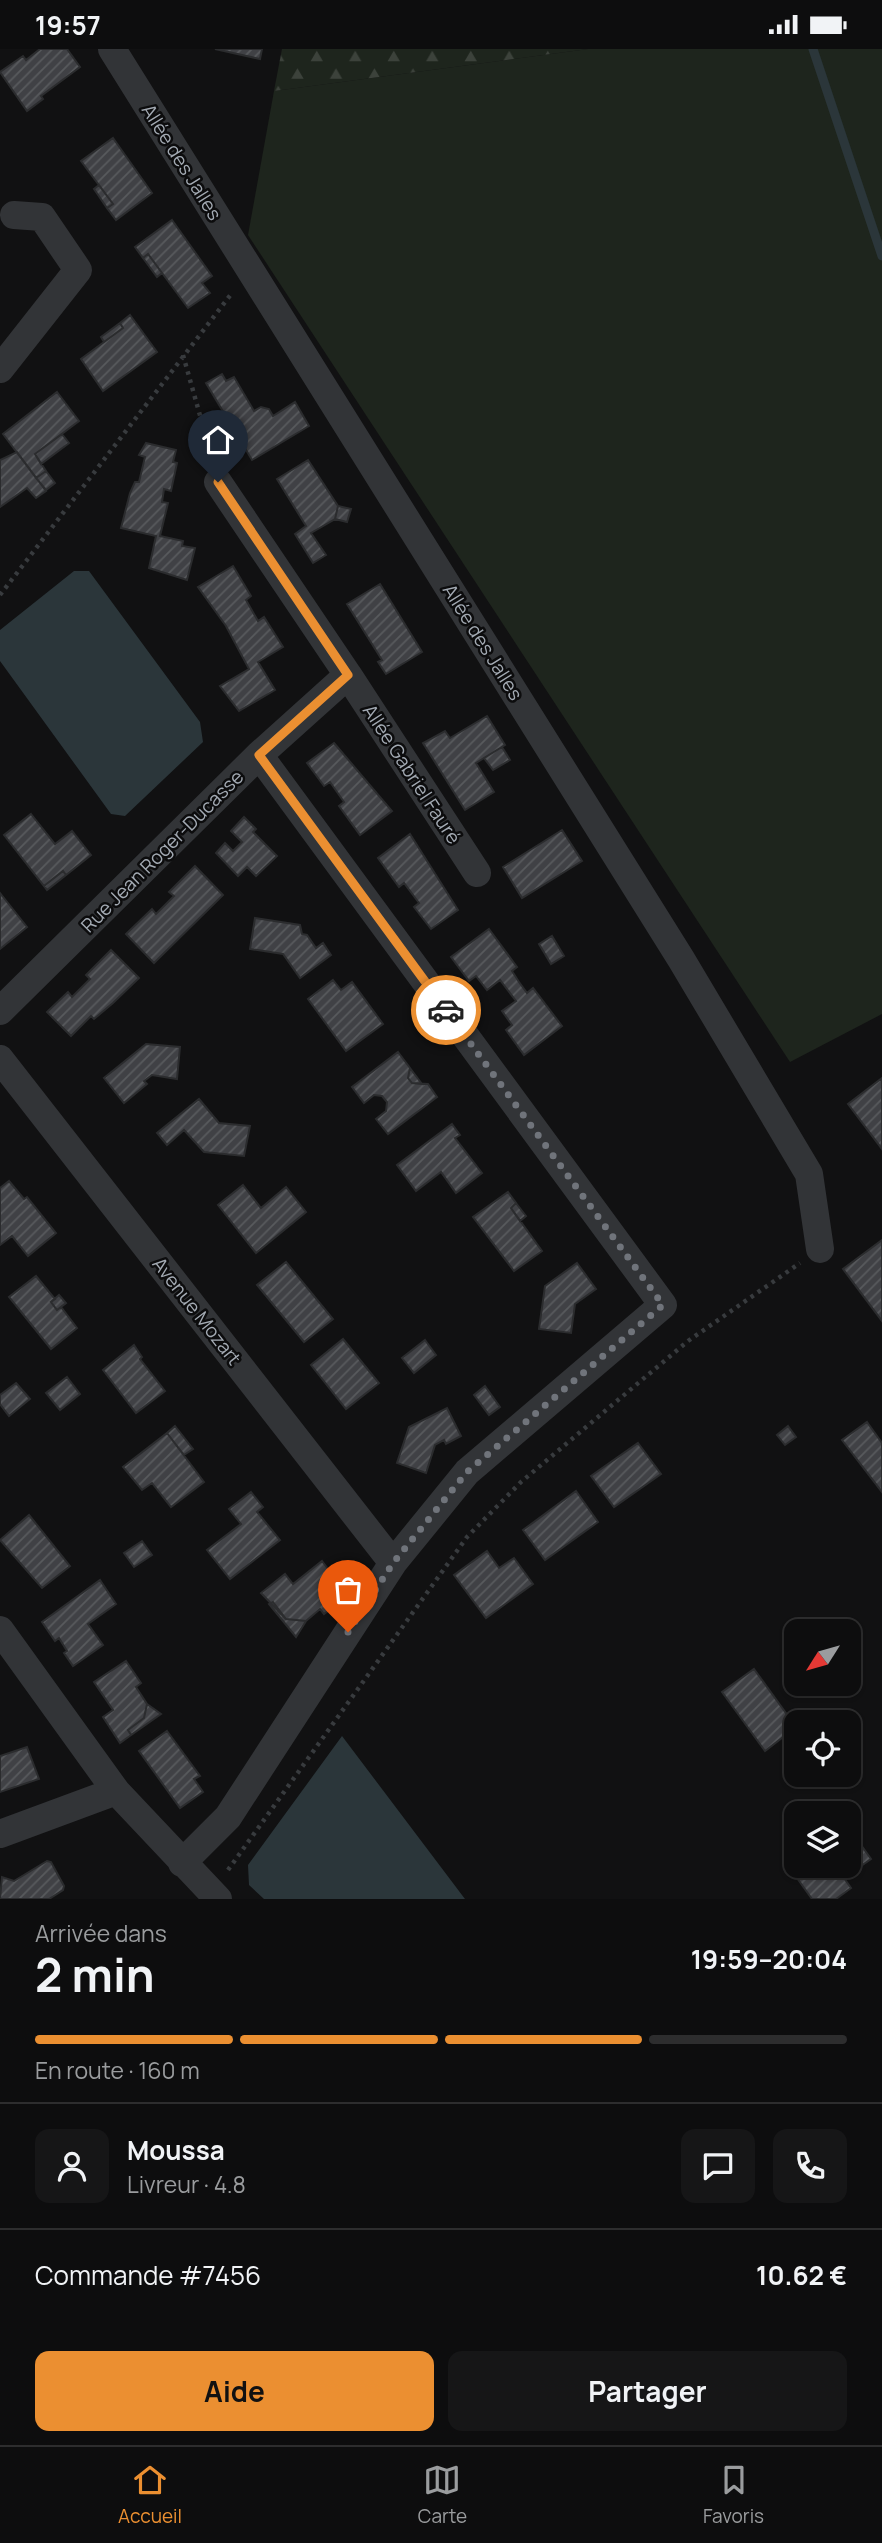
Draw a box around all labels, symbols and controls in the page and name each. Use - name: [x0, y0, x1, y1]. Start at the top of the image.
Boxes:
- text: 19:57: [35, 7, 101, 43]
- street label: Allée des Jalles: [136, 99, 228, 225]
- pin: [188, 410, 248, 482]
- icon: home: [199, 421, 237, 459]
- street label: Allée des Jalles: [437, 579, 529, 705]
- street label: Allée Gabriel Fauré: [357, 699, 467, 849]
- street label: Rue Jean Roger-Ducasse: [75, 764, 249, 938]
- courier: [411, 975, 481, 1045]
- icon: car: [427, 991, 465, 1029]
- street label: Avenue Mozart: [147, 1252, 247, 1370]
- pin: [318, 1560, 378, 1632]
- icon: bag: [329, 1571, 367, 1609]
- north arrow: [784, 1619, 861, 1696]
- map controls: [784, 1619, 861, 1878]
- button: locate: [784, 1710, 861, 1787]
- button: layers: [784, 1801, 861, 1878]
- text: Arrivée dans: [35, 1917, 167, 1949]
- text: 19:59–20:04: [691, 1941, 847, 1977]
- text: 2 min: [35, 1943, 155, 2006]
- text: En route · 160 m: [35, 2054, 200, 2086]
- button: person: [35, 2129, 109, 2203]
- button: chat: [681, 2129, 755, 2203]
- button: phone: [773, 2129, 847, 2203]
- text: Moussa: [127, 2132, 225, 2168]
- text: Livreur · 4.8: [127, 2168, 246, 2200]
- text: Commande #7456: [35, 2257, 261, 2293]
- text: 10.62 €: [756, 2257, 847, 2293]
- button: Aide: [35, 2351, 434, 2431]
- button: Partager: [448, 2351, 847, 2431]
- tab: Accueil: [118, 2461, 182, 2529]
- tab: Carte: [418, 2461, 467, 2529]
- tab: Favoris: [703, 2461, 764, 2529]

